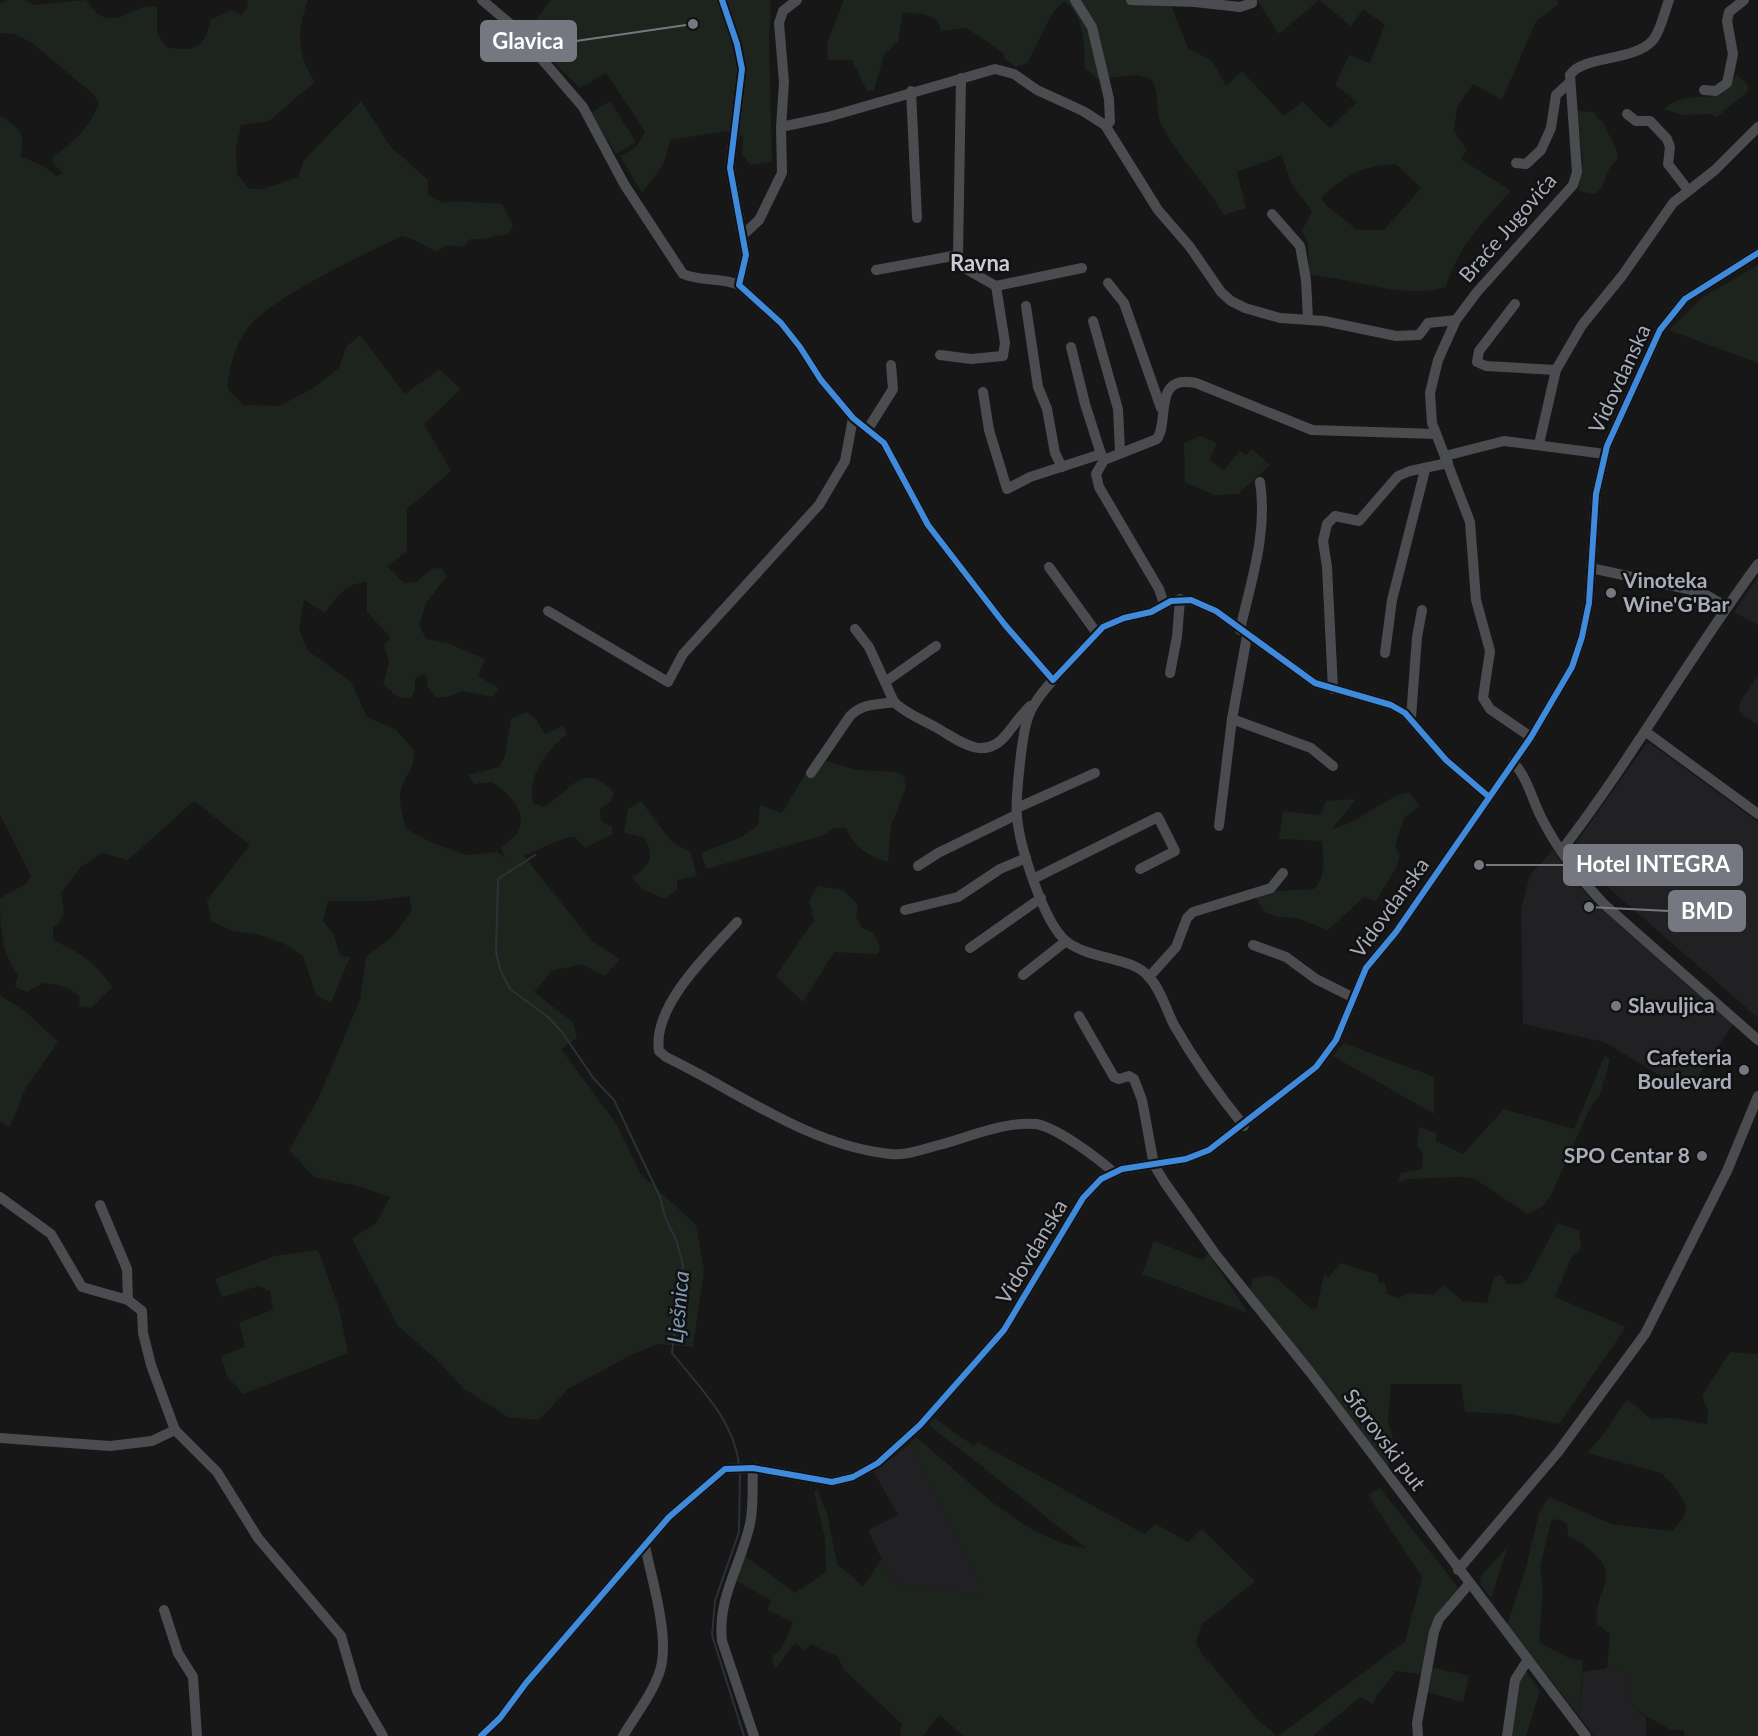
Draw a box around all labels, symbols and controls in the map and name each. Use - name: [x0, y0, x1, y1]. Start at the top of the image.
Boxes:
- callout: Glavica: [481, 21, 576, 61]
- text: Glavica: [492, 27, 564, 54]
- street label: Braće Jugovića: [1453, 168, 1561, 287]
- district label: Ravna: [950, 249, 1010, 276]
- street label: Vidovdanska: [1583, 320, 1655, 437]
- place label: Vinoteka Wine'G'Bar: [1622, 567, 1729, 616]
- marker: Vinoteka Wine'G'Bar: [1604, 586, 1618, 600]
- callout: Hotel INTEGRA: [1564, 845, 1742, 885]
- text: Hotel INTEGRA: [1576, 850, 1731, 877]
- street label: Vidovdanska: [1344, 852, 1433, 962]
- callout: BMD: [1669, 891, 1745, 931]
- text: BMD: [1681, 897, 1733, 924]
- place label: Slavuljica: [1628, 992, 1715, 1017]
- marker: Slavuljica: [1609, 999, 1623, 1013]
- place label: Cafeteria Boulevard: [1637, 1044, 1732, 1093]
- marker: Cafeteria Boulevard: [1737, 1063, 1751, 1077]
- place label: SPO Centar 8: [1564, 1142, 1690, 1167]
- marker: SPO Centar 8: [1695, 1149, 1709, 1163]
- street label: Vidovdanska: [990, 1195, 1072, 1308]
- water label: Lješnica: [661, 1270, 694, 1344]
- street label: Sforovski put: [1339, 1383, 1432, 1495]

